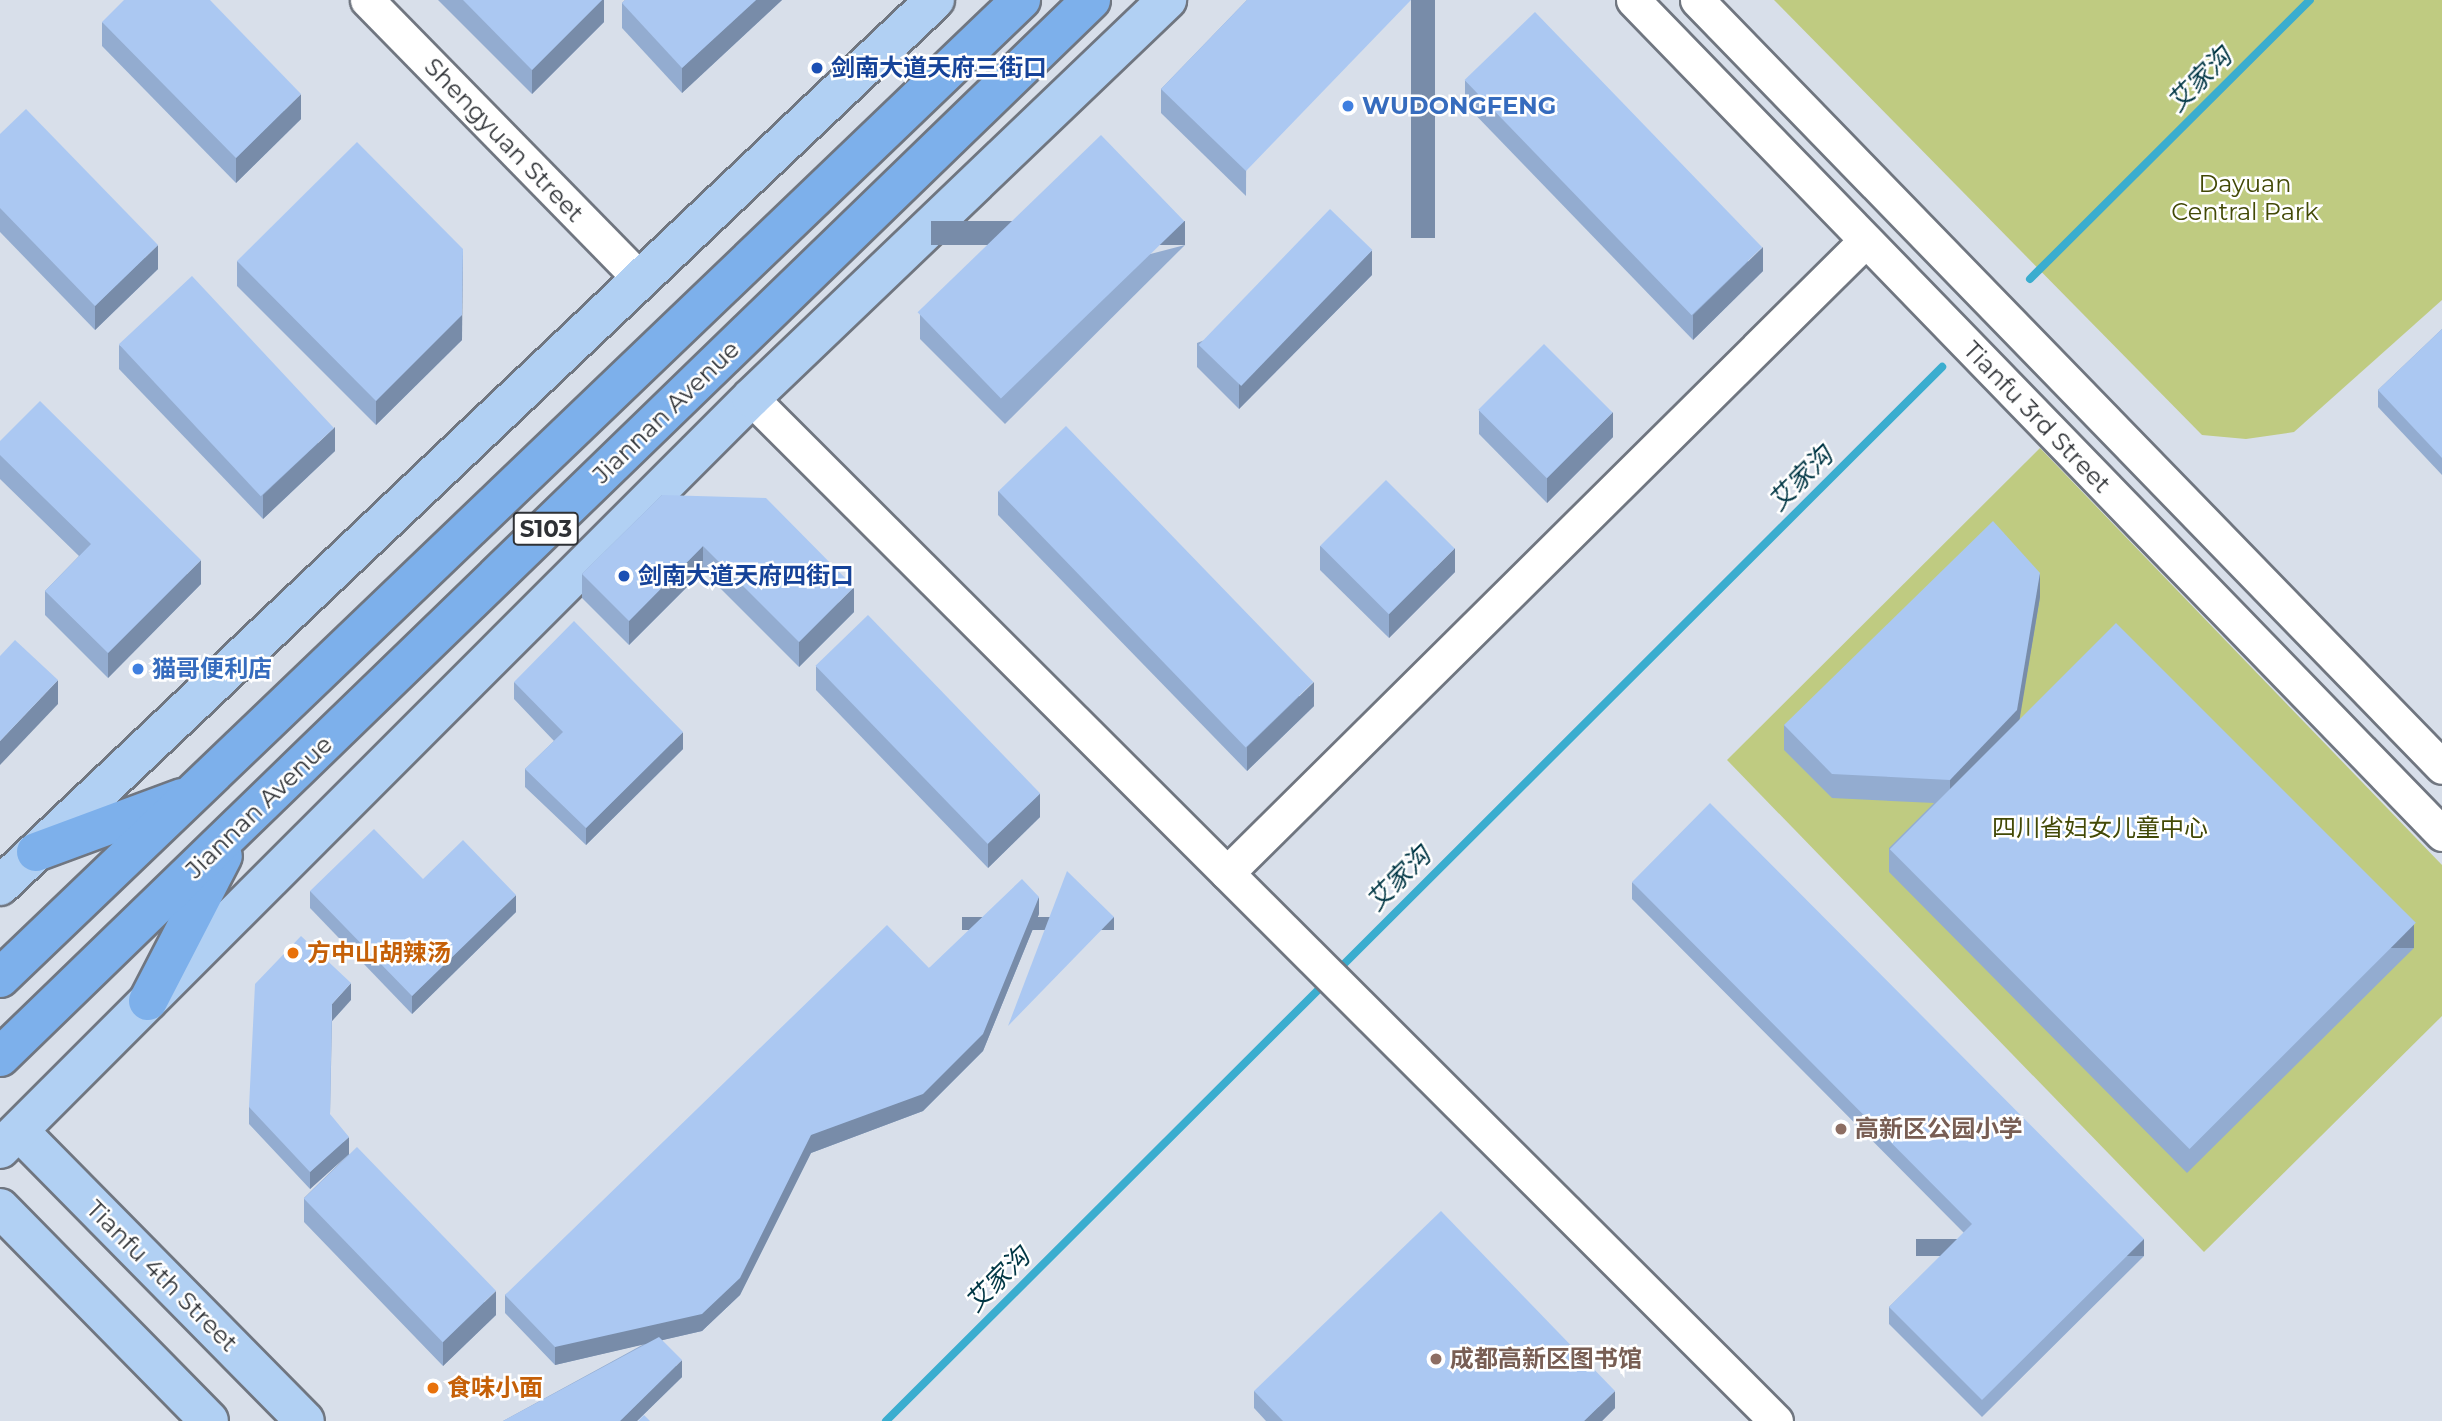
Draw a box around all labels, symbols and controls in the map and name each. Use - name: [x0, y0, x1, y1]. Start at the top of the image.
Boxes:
- water label: 艾家沟: [2161, 41, 2239, 119]
- street label: Shengyuan Street: [418, 52, 590, 228]
- place label: 剑南大道天府三街口: [831, 54, 1047, 82]
- marker: 剑南大道天府三街口: [809, 60, 825, 76]
- place label: WUDONGFENG: [1362, 92, 1556, 120]
- marker: WUDONGFENG: [1340, 98, 1356, 114]
- park label: Dayuan Central Park: [2171, 170, 2319, 226]
- street label: Jiannan Avenue: [587, 335, 745, 489]
- street label: Tianfu 3rd Street: [1957, 335, 2117, 499]
- water label: 艾家沟: [1762, 440, 1840, 518]
- road number: S103: [513, 509, 579, 548]
- place label: 剑南大道天府四街口: [638, 562, 854, 590]
- marker: 剑南大道天府四街口: [616, 568, 632, 584]
- place label: 猫哥便利店: [152, 655, 272, 683]
- marker: 猫哥便利店: [130, 661, 146, 677]
- street label: Jiannan Avenue: [180, 730, 338, 884]
- park label: 四川省妇女儿童中心: [1992, 814, 2208, 842]
- water label: 艾家沟: [1360, 840, 1438, 918]
- place label: 方中山胡辣汤: [307, 939, 451, 967]
- marker: 方中山胡辣汤: [285, 945, 301, 961]
- place label: 高新区公园小学: [1855, 1115, 2023, 1143]
- marker: 高新区公园小学: [1833, 1121, 1849, 1137]
- street label: Tianfu 4th Street: [80, 1194, 244, 1358]
- water label: 艾家沟: [959, 1241, 1037, 1319]
- place label: 成都高新区图书馆: [1450, 1345, 1642, 1373]
- marker: 成都高新区图书馆: [1428, 1351, 1444, 1367]
- place label: 食味小面: [447, 1374, 543, 1402]
- marker: 食味小面: [425, 1380, 441, 1396]

